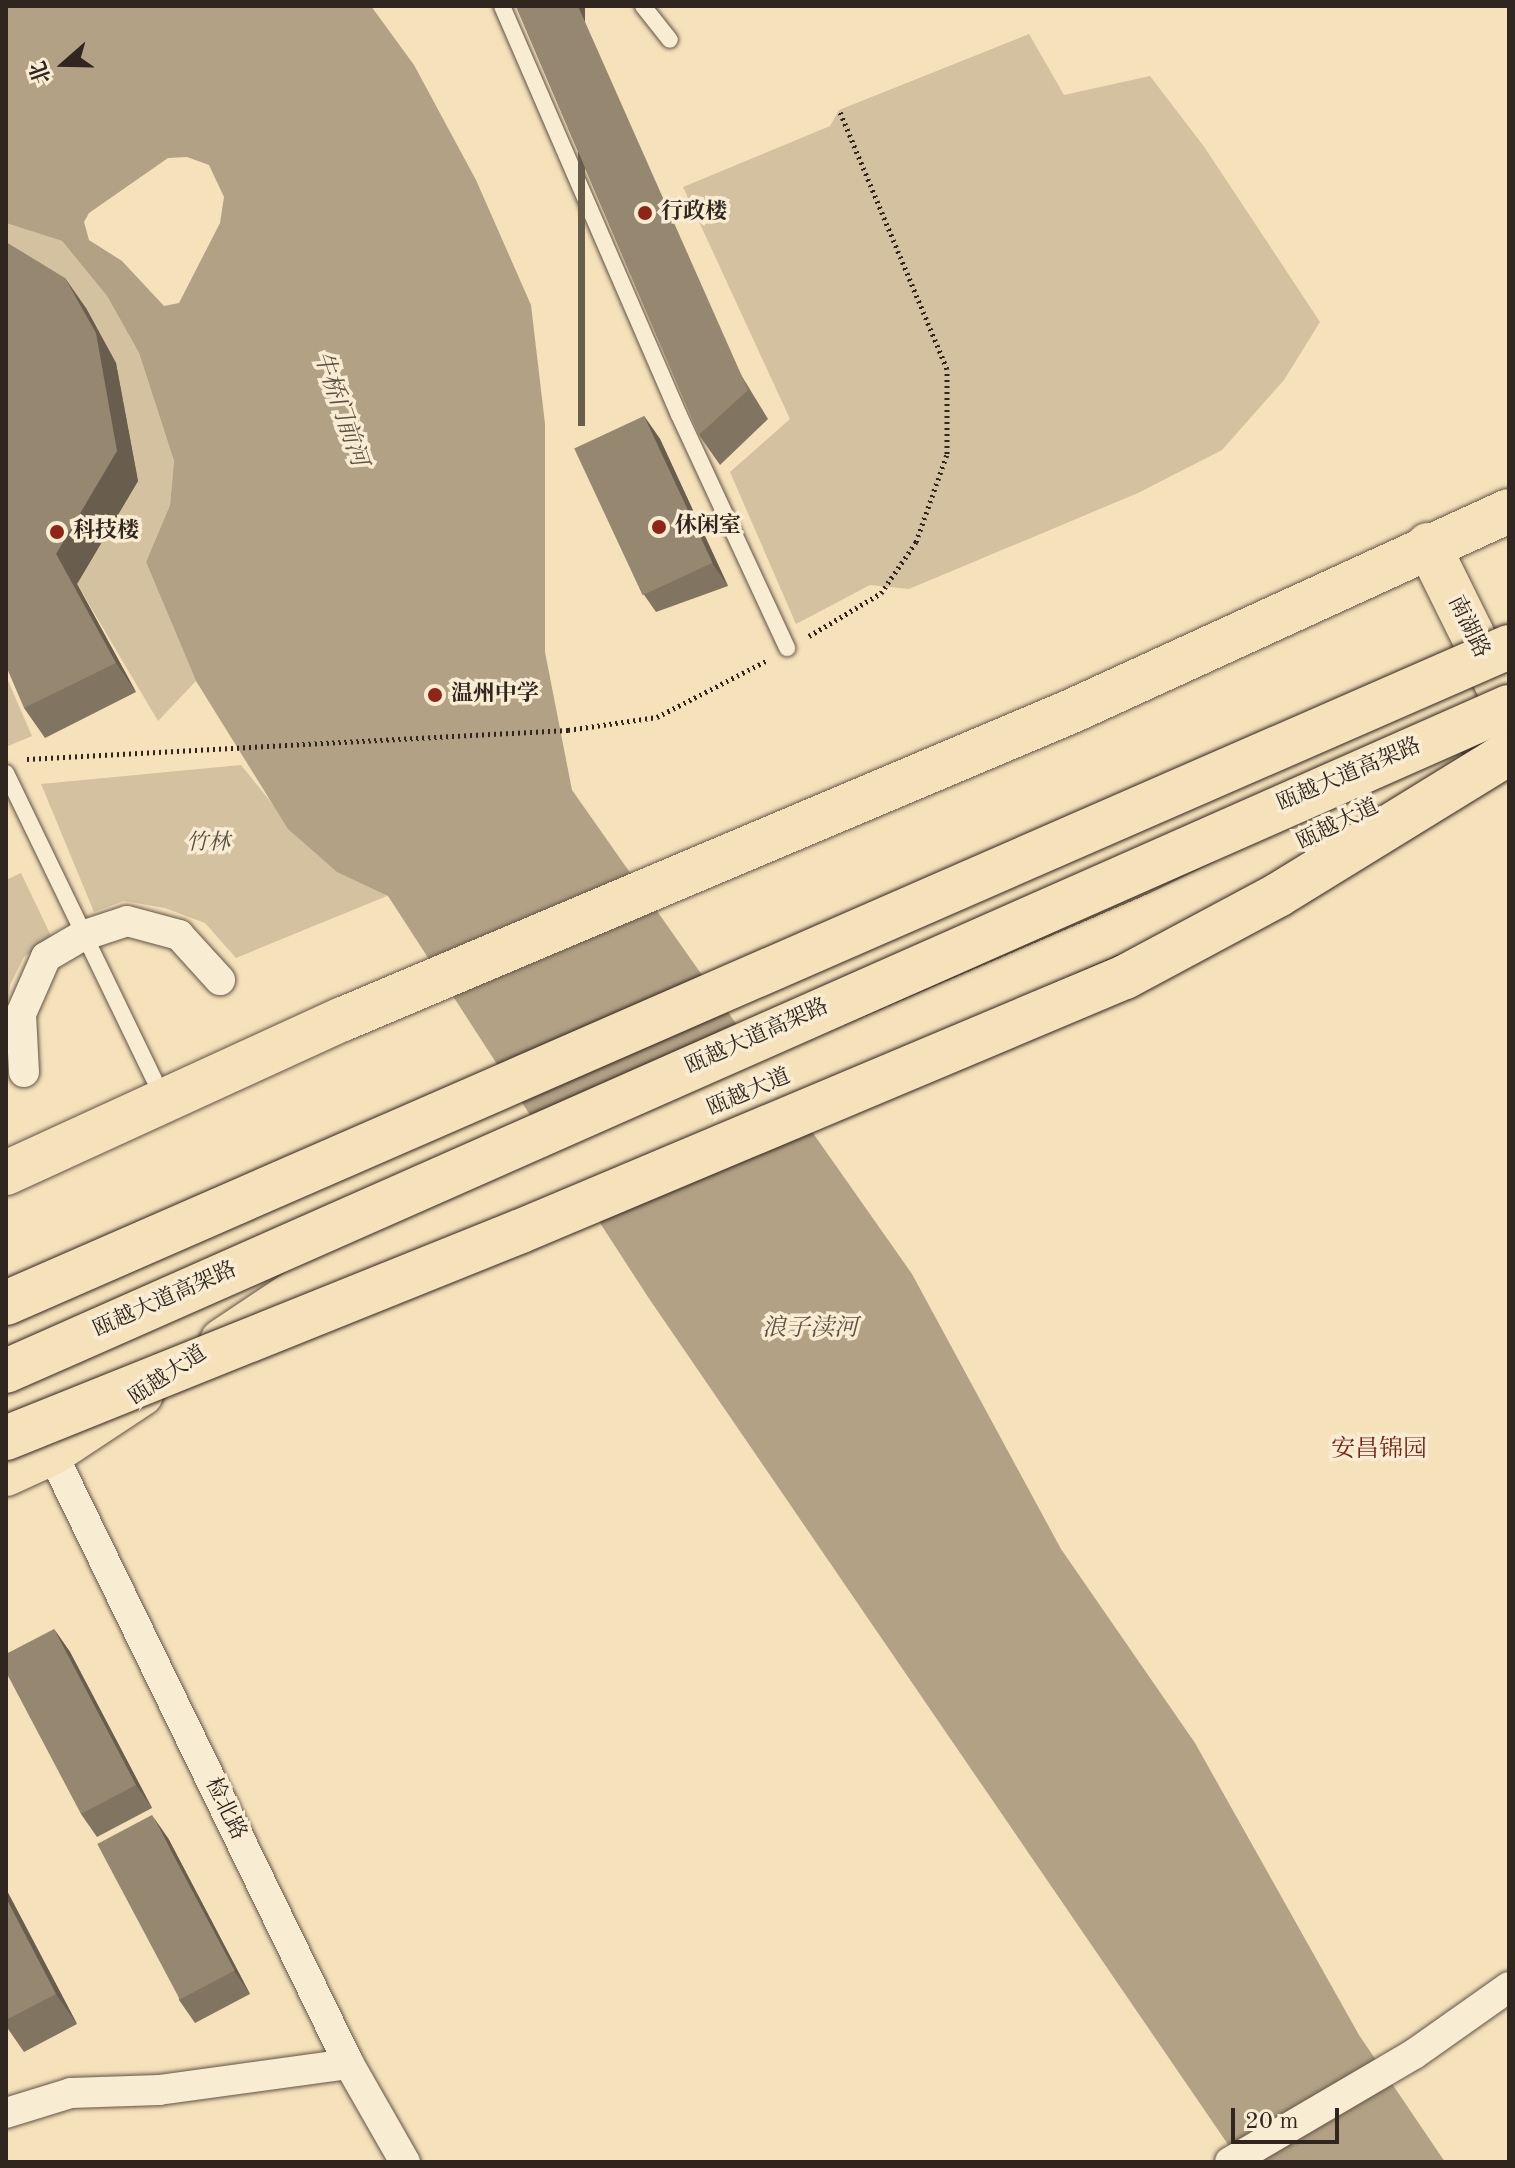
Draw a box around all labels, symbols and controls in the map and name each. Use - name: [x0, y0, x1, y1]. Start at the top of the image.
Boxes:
- north arrow: [24, 24, 104, 104]
- text: 北: [27, 58, 56, 86]
- place label: 行政楼: [661, 200, 727, 226]
- marker: 行政楼: [636, 204, 654, 222]
- water label: 牛桥门前河: [306, 348, 372, 470]
- place label: 休闲室: [675, 514, 741, 540]
- marker: 休闲室: [650, 518, 668, 536]
- place label: 科技楼: [73, 519, 139, 545]
- marker: 科技楼: [48, 523, 66, 541]
- street label: 南湖路: [1442, 592, 1494, 662]
- place label: 温州中学: [451, 682, 539, 708]
- marker: 温州中学: [426, 686, 444, 704]
- street label: 瓯越大道高架路: [1273, 733, 1425, 817]
- street label: 瓯越大道: [1293, 794, 1383, 856]
- park label: 竹林: [186, 831, 230, 857]
- street label: 瓯越大道高架路: [681, 994, 833, 1080]
- street label: 瓯越大道: [703, 1064, 795, 1122]
- street label: 瓯越大道高架路: [89, 1257, 241, 1343]
- water label: 浪子渎河: [762, 1316, 858, 1344]
- street label: 瓯越大道: [124, 1340, 212, 1412]
- district label: 安昌锦园: [1331, 1437, 1427, 1465]
- street label: 检北路: [199, 1774, 251, 1844]
- scale bar: [1235, 2092, 1343, 2142]
- text: 20 m: [1245, 2110, 1299, 2134]

